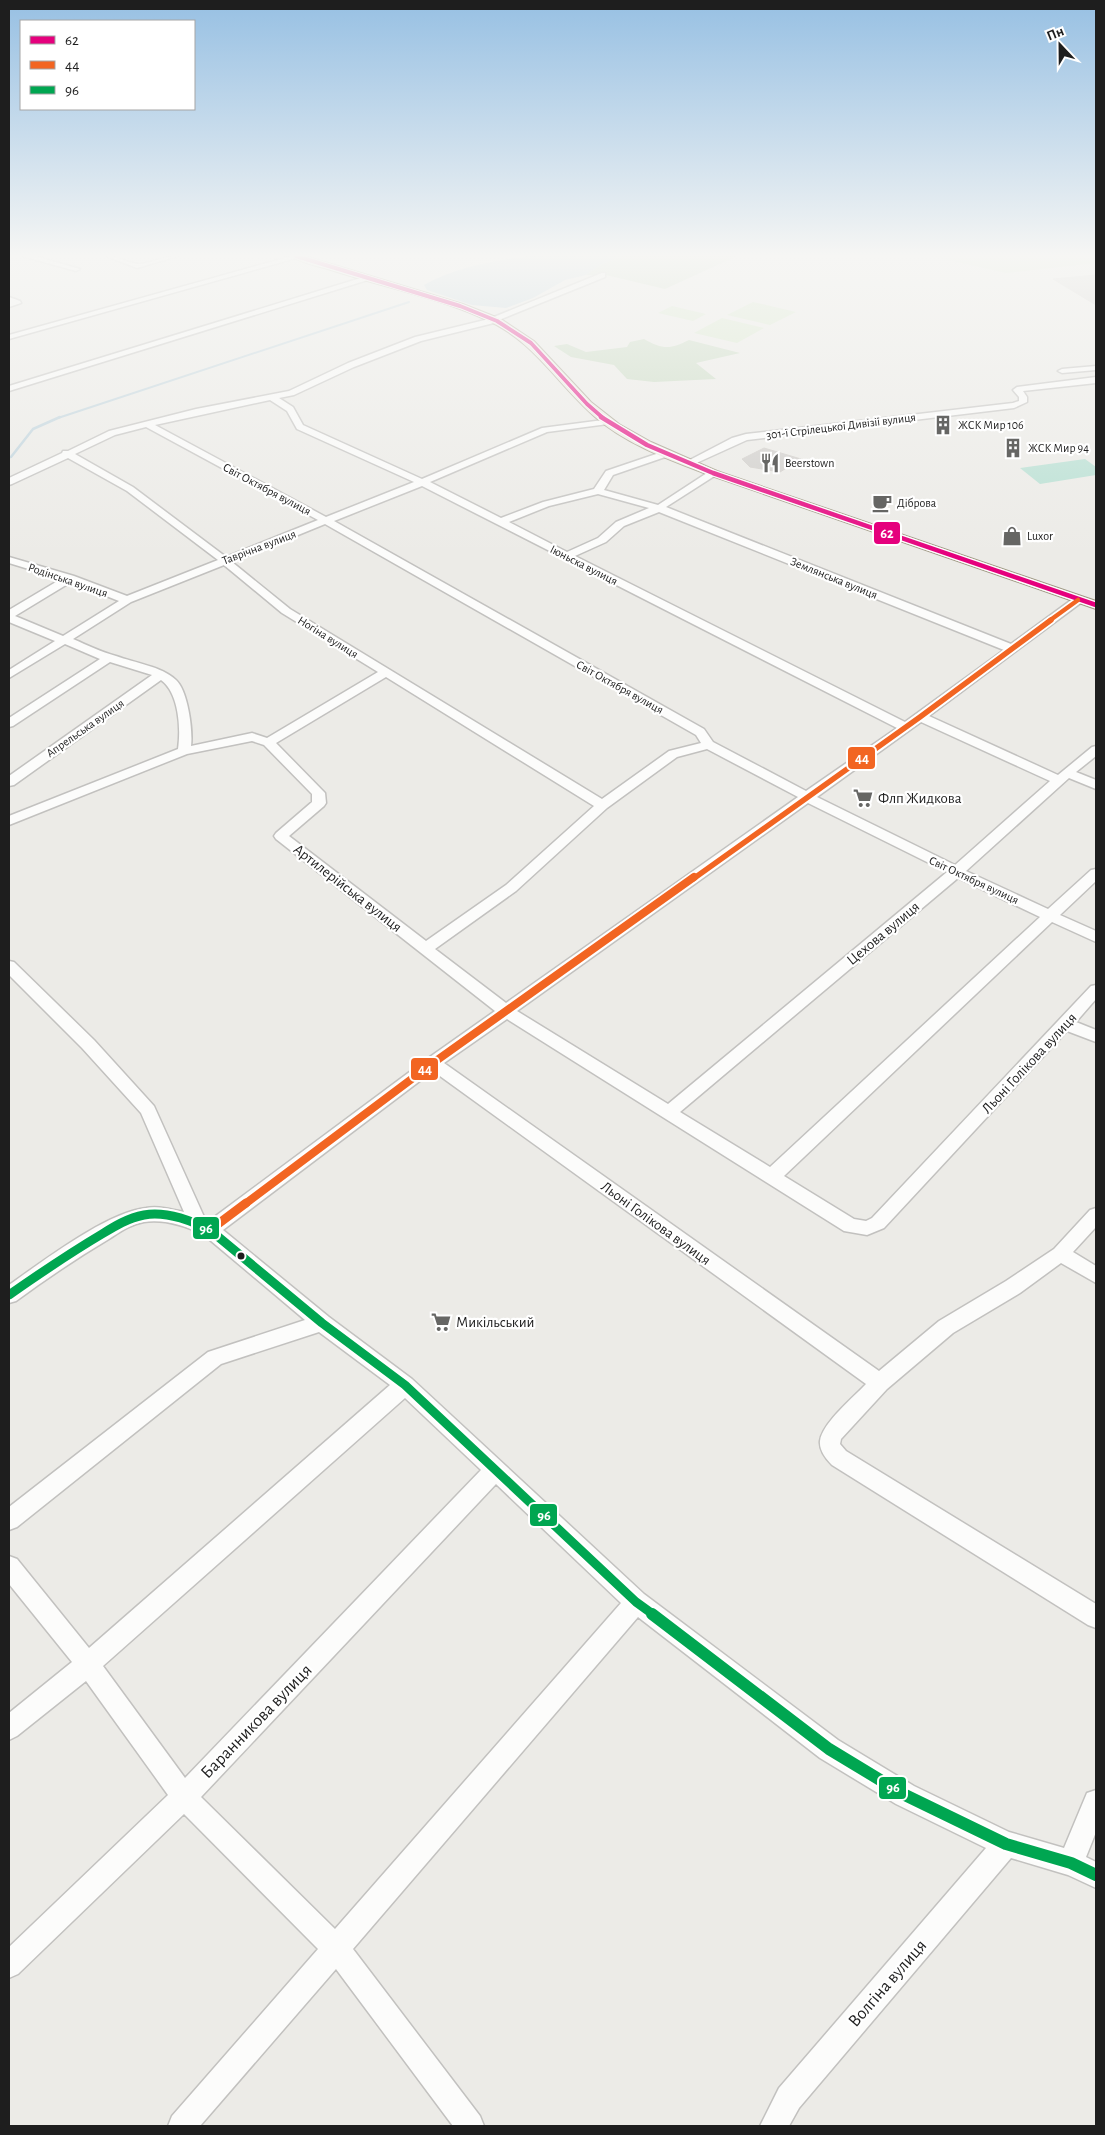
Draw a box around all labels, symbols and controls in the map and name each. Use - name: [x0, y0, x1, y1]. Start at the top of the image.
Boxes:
- legend: [20, 20, 195, 110]
- north arrow: [1035, 20, 1085, 70]
- text: Пн: [1045, 24, 1066, 44]
- text: 62: [65, 33, 79, 48]
- text: 44: [65, 58, 79, 73]
- text: 96: [65, 83, 79, 98]
- street label: 301-ї Стрілецької Дивізії вулиця: [765, 411, 917, 442]
- building icon: ЖСК Мир 106: [932, 414, 954, 436]
- place label: ЖСК Мир 106: [958, 419, 1024, 431]
- building icon: ЖСК Мир 94: [1002, 437, 1024, 459]
- place label: ЖСК Мир 94: [1028, 442, 1089, 454]
- restaurant icon: Beerstown: [759, 452, 781, 474]
- place label: Beerstown: [785, 457, 834, 469]
- street label: Світ Октября вулиця: [221, 461, 313, 518]
- cafe icon: Діброва: [871, 492, 893, 514]
- place label: Діброва: [897, 497, 937, 509]
- line badge: 62: [873, 521, 901, 545]
- shop icon: Luxor: [1001, 525, 1023, 547]
- street label: Таврічна вулиця: [220, 527, 298, 568]
- text: 62: [880, 527, 894, 541]
- place label: Luxor: [1027, 530, 1053, 542]
- street label: Iюньска вулиця: [548, 543, 620, 588]
- street label: Землянська вулиця: [788, 555, 879, 602]
- street label: Родінська вулиця: [26, 561, 109, 600]
- street label: Ногіна вулиця: [295, 614, 360, 661]
- street label: Світ Октября вулиця: [574, 658, 666, 717]
- street label: Апрельська вулиця: [44, 697, 127, 760]
- line badge: 44: [847, 746, 876, 770]
- text: 44: [855, 752, 869, 766]
- supermarket icon: Флп Жидкова: [852, 787, 874, 809]
- place label: Флп Жидкова: [878, 791, 962, 806]
- street label: Артилерійська вулиця: [291, 842, 405, 935]
- street label: Світ Октября вулиця: [927, 854, 1021, 907]
- street label: Цехова вулиця: [844, 899, 923, 968]
- street label: Льоні Голікова вулиця: [979, 1010, 1080, 1117]
- line badge: 44: [410, 1057, 439, 1081]
- text: 44: [418, 1063, 432, 1077]
- street label: Льоні Голікова вулиця: [598, 1179, 713, 1268]
- line badge: 96: [192, 1216, 220, 1240]
- text: 96: [199, 1222, 213, 1236]
- unlabelled marker: [236, 1251, 246, 1261]
- supermarket icon: Микільський: [430, 1311, 452, 1333]
- place label: Микільський: [456, 1315, 534, 1330]
- line badge: 96: [529, 1503, 558, 1527]
- text: 96: [537, 1509, 551, 1523]
- street label: Баранникова вулиця: [198, 1661, 316, 1782]
- line badge: 96: [878, 1776, 907, 1800]
- text: 96: [886, 1781, 900, 1795]
- street label: Волгіна вулиця: [845, 1937, 930, 2031]

